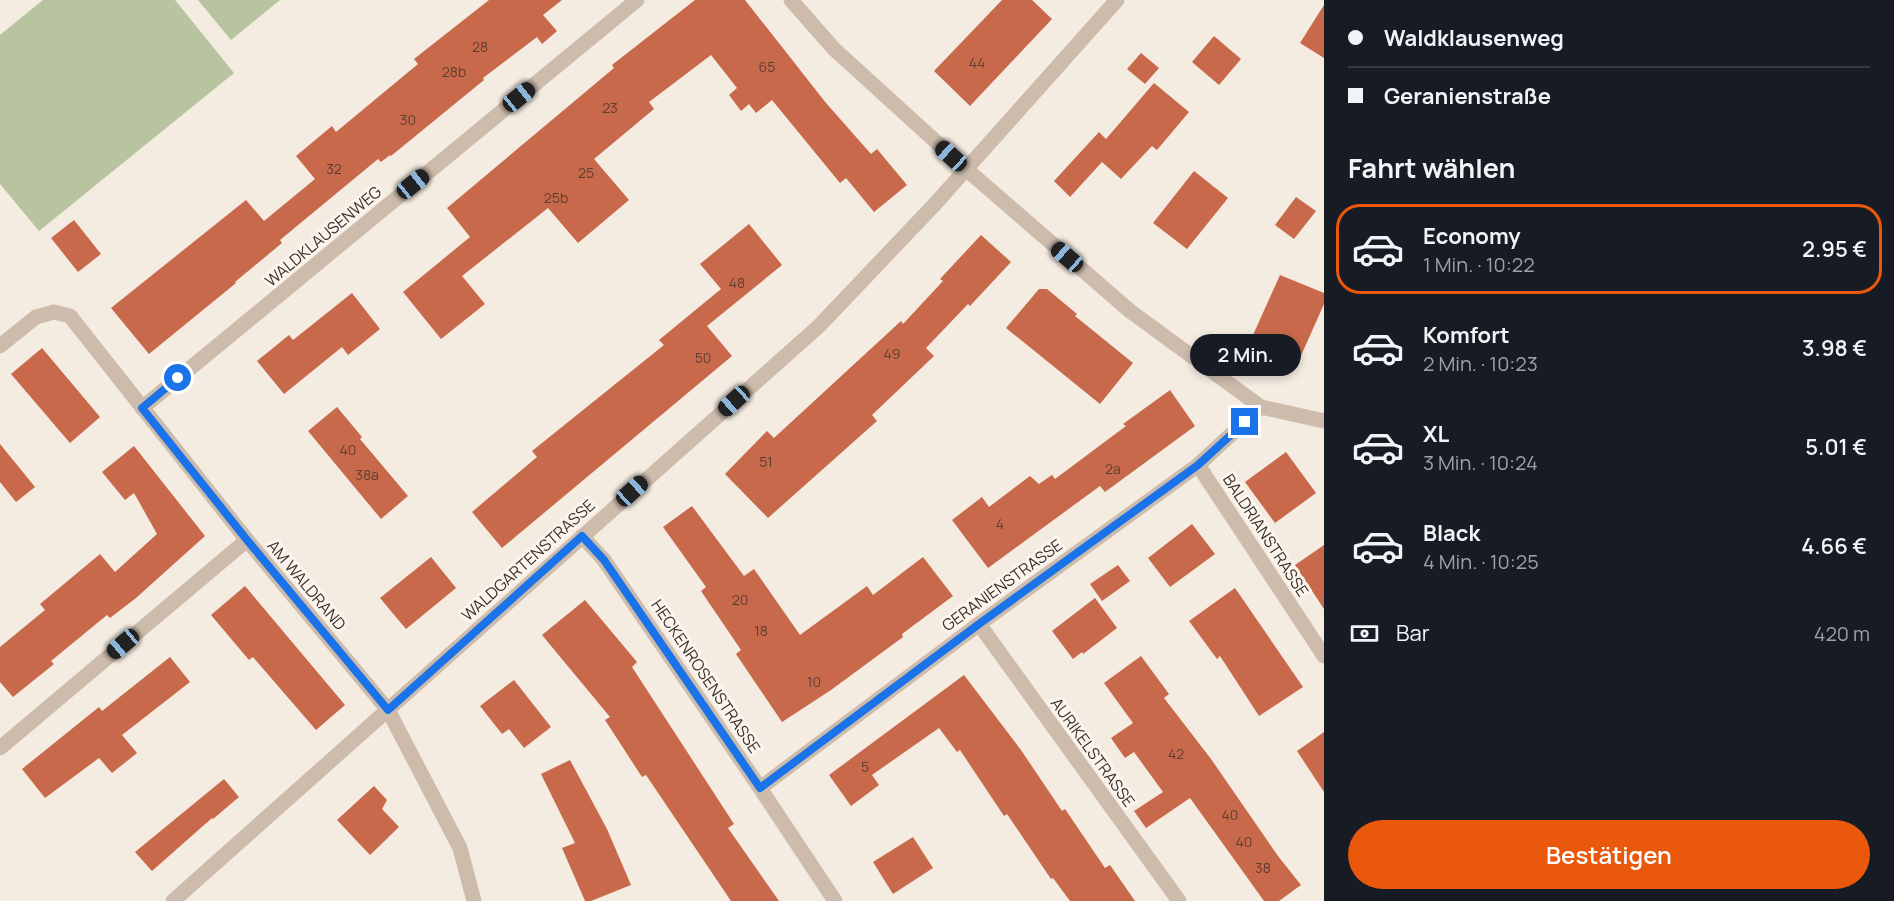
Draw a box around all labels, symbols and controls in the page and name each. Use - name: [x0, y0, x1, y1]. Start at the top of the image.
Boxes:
- text: Waldklausenweg: [1384, 23, 1564, 53]
- house number: 28: [472, 37, 488, 56]
- house number: 44: [969, 53, 985, 72]
- house number: 65: [759, 57, 775, 76]
- house number: 28b: [442, 62, 466, 81]
- car: [499, 79, 539, 115]
- text: Geranienstraße: [1384, 81, 1551, 111]
- house number: 23: [602, 98, 618, 117]
- house number: 30: [400, 110, 416, 129]
- car: [932, 137, 970, 175]
- text: Fahrt wählen: [1348, 149, 1516, 186]
- house number: 32: [326, 159, 342, 178]
- house number: 25: [578, 163, 594, 182]
- car: [393, 166, 433, 202]
- street label: WALDKLAUSENWEG: [260, 181, 386, 291]
- house number: 25b: [544, 188, 568, 207]
- text: Economy: [1423, 221, 1521, 251]
- icon: car: [1351, 222, 1405, 276]
- text: 2.95 €: [1802, 234, 1867, 264]
- car: [1048, 238, 1086, 276]
- text: 1 Min. · 10:22: [1423, 251, 1535, 278]
- house number: 48: [729, 273, 745, 292]
- text: Komfort: [1423, 320, 1510, 350]
- icon: car: [1351, 321, 1405, 375]
- text: 3.98 €: [1802, 333, 1867, 363]
- callout: 2 Min.: [1190, 335, 1300, 377]
- text: 2 Min.: [1217, 341, 1274, 368]
- house number: 49: [884, 344, 900, 363]
- house number: 50: [695, 348, 711, 367]
- text: 2 Min. · 10:23: [1423, 350, 1538, 377]
- route start: [164, 364, 191, 391]
- car: [715, 382, 753, 420]
- route end: [1231, 408, 1258, 435]
- text: XL: [1423, 419, 1449, 449]
- icon: car: [1351, 420, 1405, 474]
- text: 5.01 €: [1805, 432, 1867, 462]
- house number: 40: [340, 440, 356, 459]
- text: 3 Min. · 10:24: [1423, 449, 1538, 476]
- house number: 51: [759, 452, 773, 471]
- house number: 2a: [1105, 459, 1121, 478]
- house number: 38a: [355, 465, 379, 484]
- street label: BALDRIANSTRASSE: [1218, 469, 1314, 601]
- car: [613, 472, 651, 510]
- street label: WALDGARTENSTRASSE: [457, 494, 599, 626]
- house number: 4: [996, 514, 1004, 533]
- text: Black: [1423, 518, 1480, 548]
- icon: car: [1351, 519, 1405, 573]
- text: 4.66 €: [1801, 531, 1867, 561]
- street label: GERANIENSTRASSE: [937, 534, 1067, 636]
- street label: AM WALDRAND: [263, 535, 351, 635]
- text: 4 Min. · 10:25: [1423, 548, 1539, 575]
- house number: 20: [732, 590, 748, 609]
- street label: HECKENROSENSTRASSE: [646, 595, 766, 757]
- icon: cash: [1348, 617, 1381, 650]
- text: Bar: [1396, 618, 1430, 648]
- text: 420 m: [1814, 620, 1870, 647]
- house number: 18: [754, 621, 768, 640]
- car: [103, 626, 143, 662]
- house number: 10: [807, 672, 821, 691]
- street label: AURIKELSTRASSE: [1046, 693, 1140, 811]
- house number: 42: [1168, 744, 1184, 763]
- house number: 5: [861, 757, 869, 776]
- house number: 40: [1222, 805, 1238, 824]
- button: Bestätigen: [1348, 820, 1870, 889]
- house number: 40: [1236, 832, 1252, 851]
- house number: 38: [1255, 858, 1271, 877]

